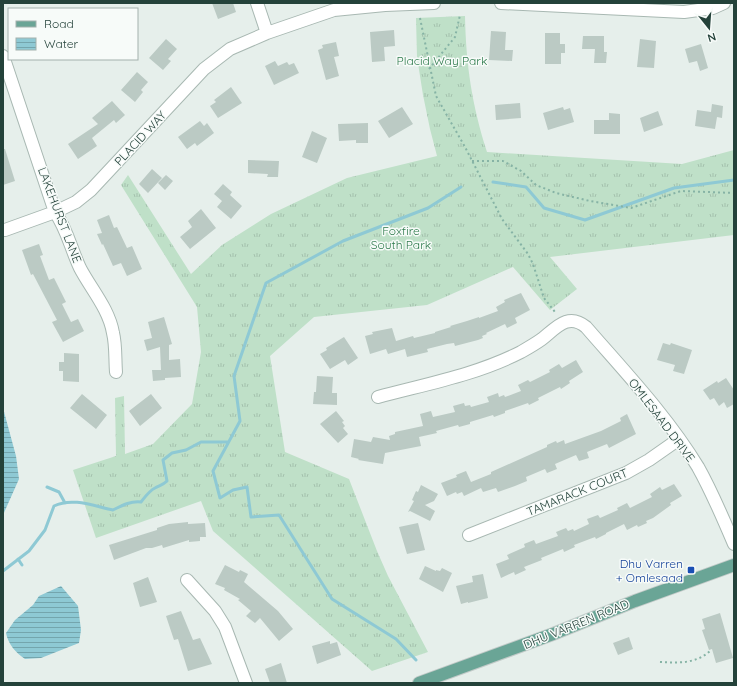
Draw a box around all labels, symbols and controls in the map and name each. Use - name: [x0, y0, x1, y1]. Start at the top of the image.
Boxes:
- legend: [8, 8, 138, 60]
- north arrow: [689, 8, 729, 48]
- text: Road: [44, 16, 74, 31]
- text: N: [706, 30, 718, 45]
- text: Water: [44, 36, 79, 51]
- park label: Placid Way Park: [397, 53, 487, 68]
- street label: PLACID WAY: [111, 107, 169, 168]
- street label: LAKEHURST LANE: [35, 165, 85, 265]
- park label: Foxfire South Park: [371, 223, 431, 252]
- street label: OMLESAAD DRIVE: [626, 375, 698, 465]
- street label: TAMARACK COURT: [524, 465, 630, 519]
- place label: Dhu Varren + Omlesaad: [616, 556, 683, 585]
- marker: Dhu Varren + Omlesaad: [686, 565, 696, 575]
- street label: DHU VARREN ROAD: [521, 596, 631, 652]

